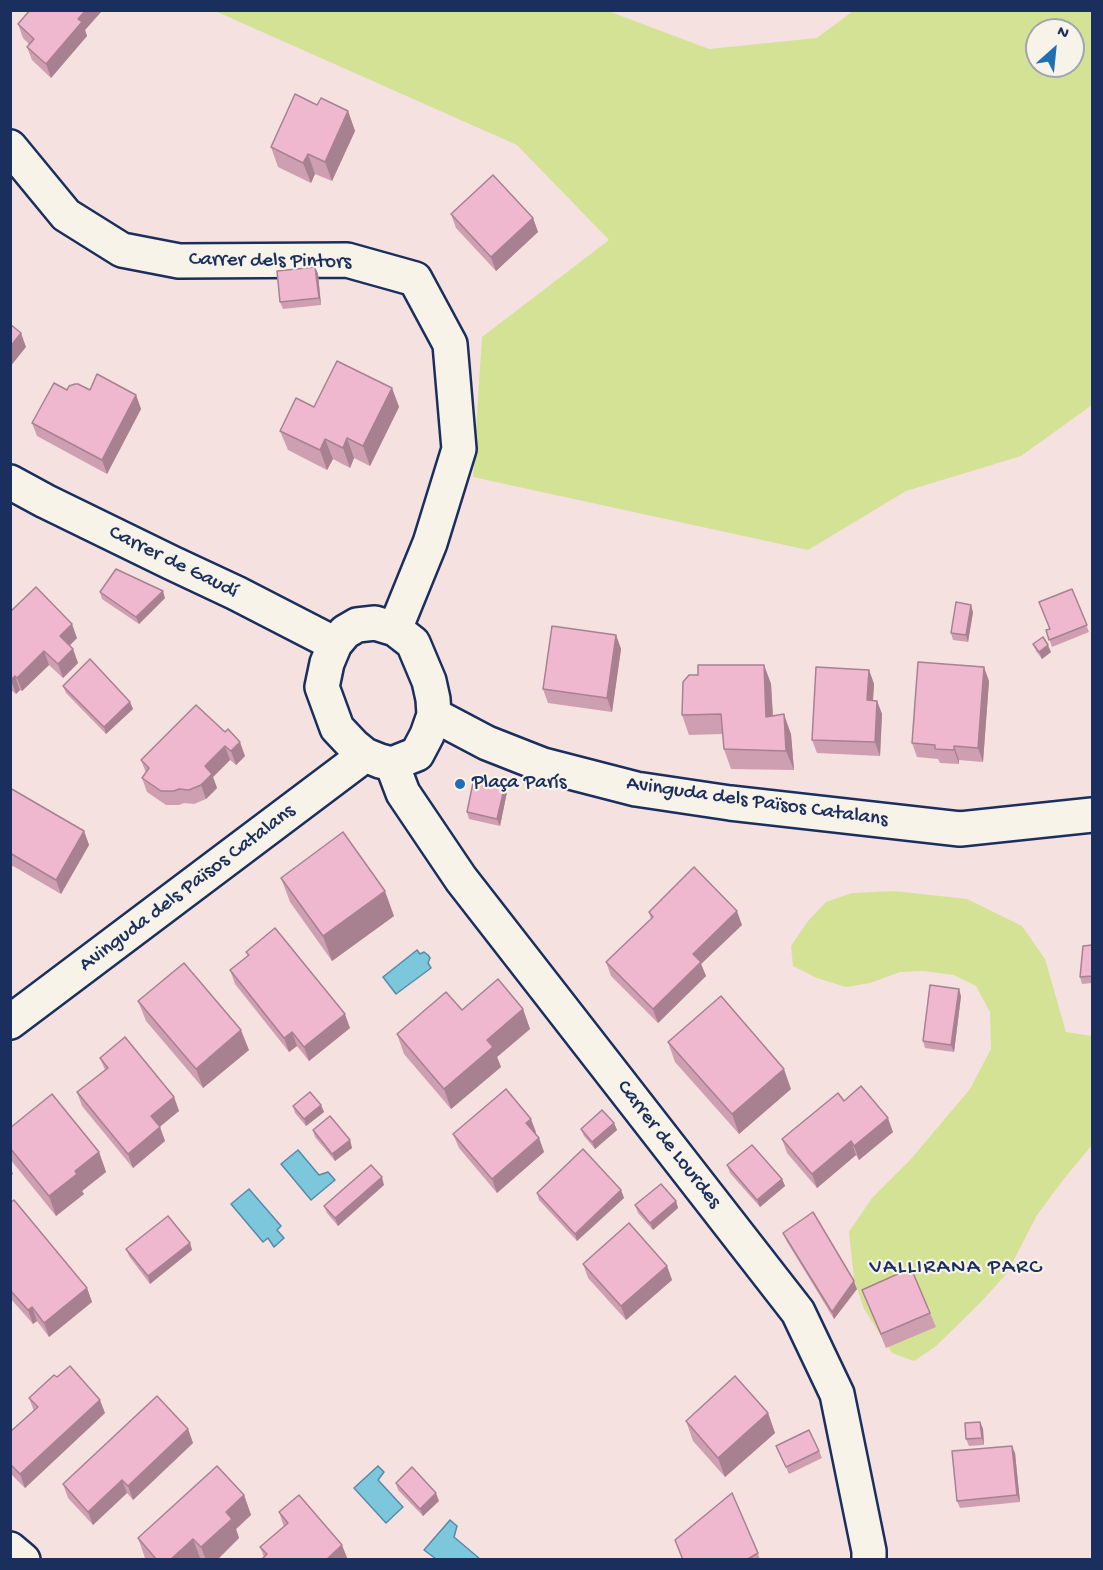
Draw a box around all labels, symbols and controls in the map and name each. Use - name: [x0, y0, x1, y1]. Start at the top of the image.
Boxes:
- north arrow: [1025, 18, 1085, 78]
- text: N: [1054, 22, 1071, 44]
- street label: Carrer dels Pintors: [189, 248, 351, 276]
- street label: Carrer de Gaudí: [104, 521, 242, 605]
- place label: Plaça París: [472, 771, 567, 797]
- street label: Avinguda dels Països Catalans: [625, 772, 889, 834]
- marker: Plaça París: [453, 777, 467, 791]
- street label: Avinguda dels Països Catalans: [75, 800, 301, 978]
- street label: Carrer de Lourdes: [610, 1076, 726, 1214]
- district label: VALLIRANA PARC: [869, 1256, 1043, 1282]

